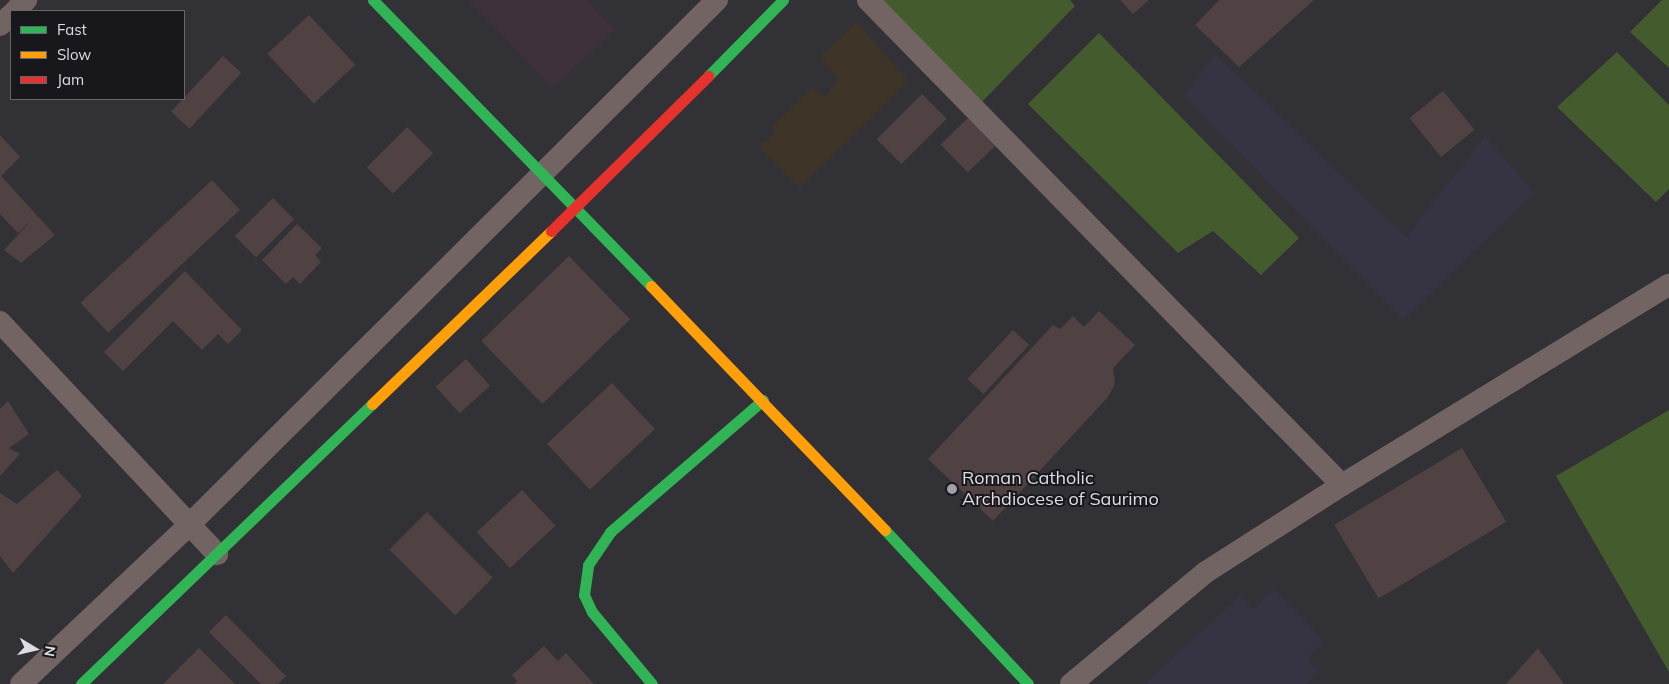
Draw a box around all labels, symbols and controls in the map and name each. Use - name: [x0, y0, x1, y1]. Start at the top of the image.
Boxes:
- legend: [10, 10, 185, 100]
- text: Fast: [57, 20, 87, 39]
- text: Slow: [57, 45, 91, 64]
- text: Jam: [57, 70, 84, 89]
- place label: Roman Catholic Archdiocese of Saurimo: [962, 468, 1159, 510]
- marker: Roman Catholic Archdiocese of Saurimo: [946, 483, 958, 495]
- north arrow: [10, 624, 60, 674]
- text: N: [40, 645, 60, 658]

